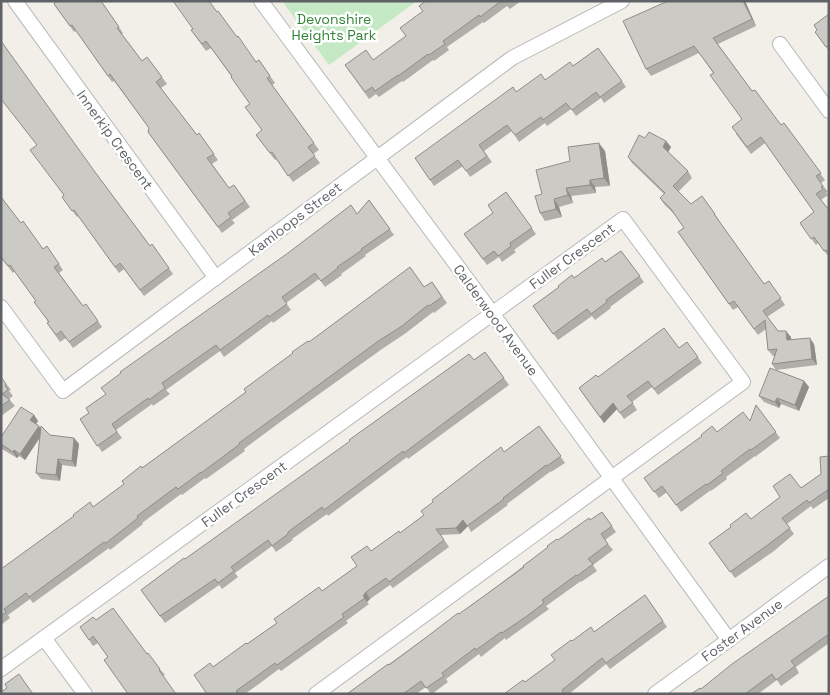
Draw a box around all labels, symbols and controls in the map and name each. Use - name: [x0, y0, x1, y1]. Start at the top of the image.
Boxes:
- park label: Devonshire Heights Park: [292, 10, 377, 44]
- street label: Innerkip Crescent: [73, 87, 157, 193]
- street label: Kamloops Street: [245, 178, 345, 260]
- street label: Fuller Crescent: [526, 219, 618, 293]
- street label: Calderwood Avenue: [450, 261, 542, 379]
- street label: Fuller Crescent: [198, 457, 290, 531]
- street label: Foster Avenue: [698, 595, 786, 665]

